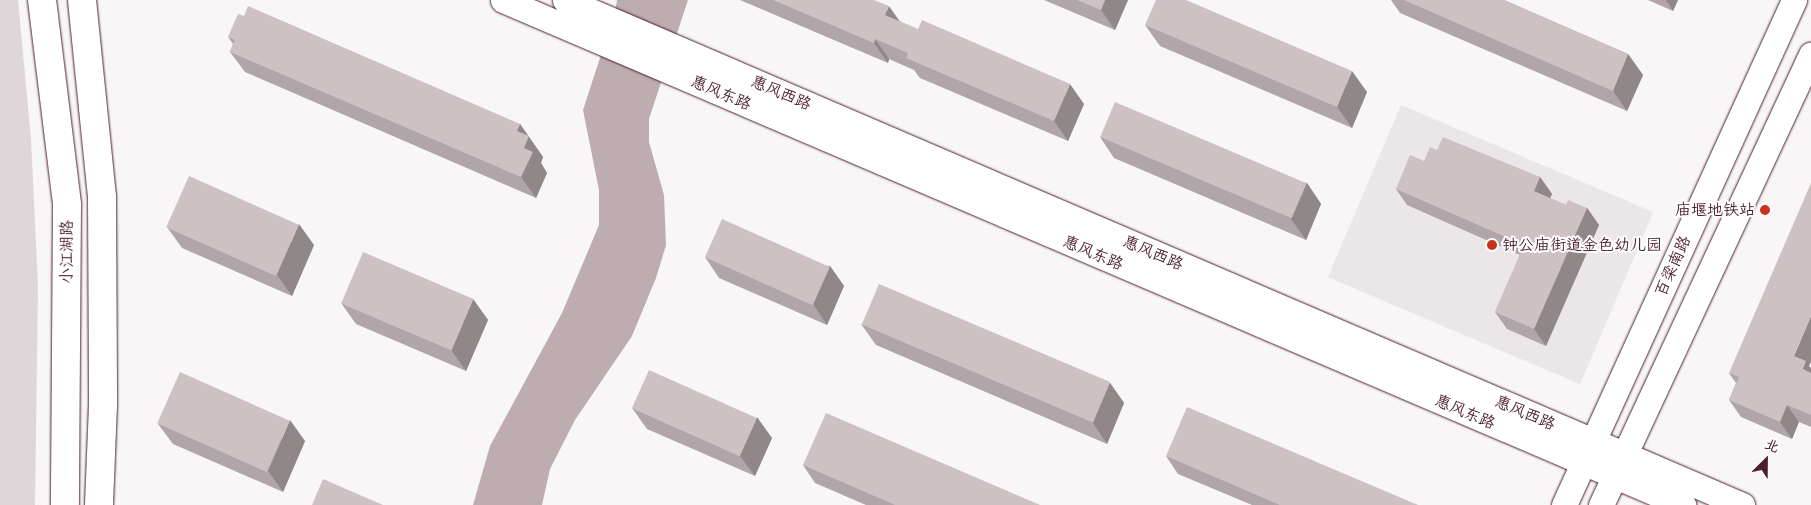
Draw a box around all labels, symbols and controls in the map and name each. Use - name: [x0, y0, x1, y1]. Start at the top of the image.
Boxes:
- street label: 惠风东路: [688, 72, 754, 114]
- street label: 惠风西路: [748, 72, 814, 114]
- place label: 庙堰地铁站: [1675, 200, 1755, 220]
- marker: 庙堰地铁站: [1759, 204, 1771, 216]
- street label: 小江湖路: [57, 220, 77, 284]
- street label: 惠风东路: [1060, 232, 1126, 274]
- street label: 惠风西路: [1120, 232, 1186, 274]
- street label: 百梁南路: [1651, 233, 1695, 299]
- place label: 钟公庙街道金色幼儿园: [1502, 235, 1662, 255]
- marker: 钟公庙街道金色幼儿园: [1486, 239, 1498, 251]
- street label: 惠风东路: [1432, 391, 1498, 433]
- street label: 惠风西路: [1492, 392, 1558, 434]
- text: 北: [1761, 431, 1783, 460]
- north arrow: [1741, 435, 1791, 485]

